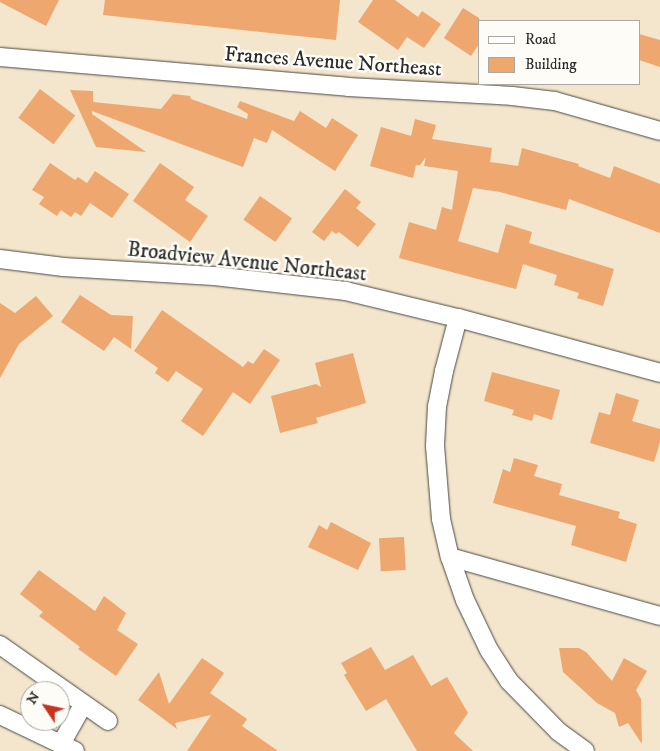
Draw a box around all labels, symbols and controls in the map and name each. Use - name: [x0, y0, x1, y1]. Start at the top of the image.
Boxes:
- legend: [478, 20, 640, 85]
- text: Road: [525, 30, 556, 49]
- street label: Frances Avenue Northeast: [224, 42, 442, 82]
- text: Building: [525, 55, 577, 74]
- street label: Broadview Avenue Northeast: [126, 237, 368, 287]
- north arrow: [20, 681, 70, 731]
- text: N: [23, 688, 44, 708]

